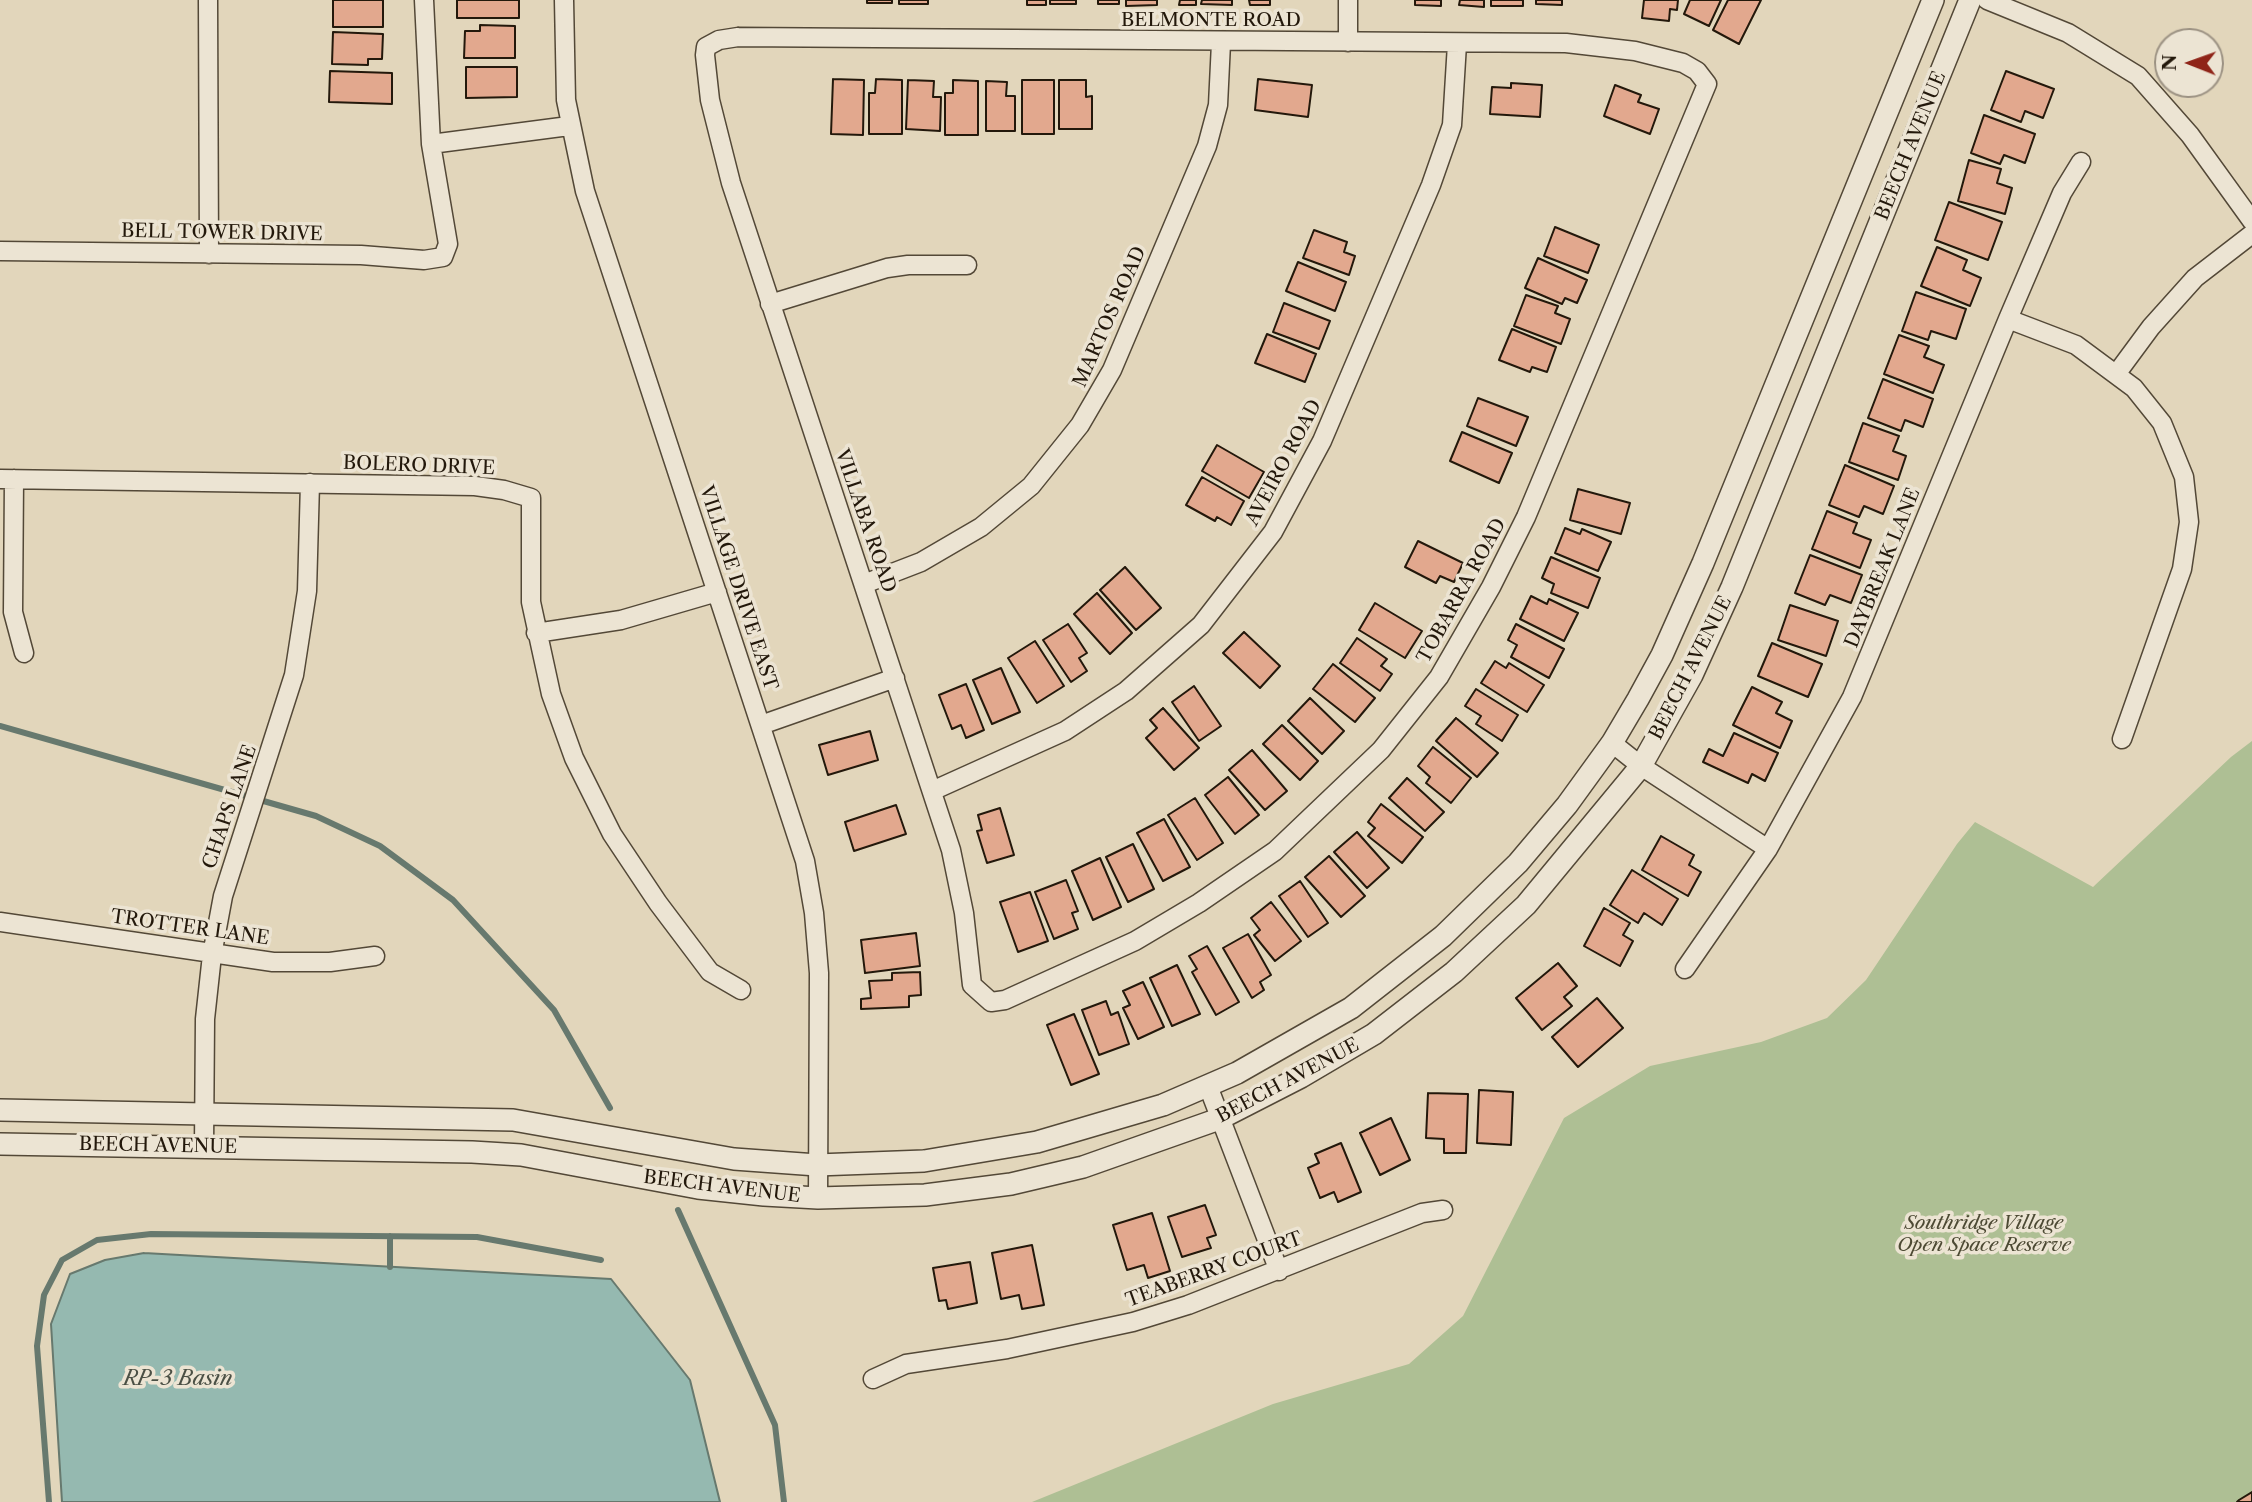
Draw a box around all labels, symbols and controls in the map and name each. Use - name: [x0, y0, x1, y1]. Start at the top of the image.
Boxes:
- street label: BELMONTE ROAD: [1121, 10, 1301, 32]
- north arrow: [2154, 28, 2224, 98]
- text: N: [2158, 54, 2181, 71]
- street label: BEECH AVENUE: [1871, 68, 1951, 224]
- street label: BELL TOWER DRIVE: [121, 220, 323, 246]
- street label: MARTOS ROAD: [1069, 243, 1151, 391]
- street label: AVEIRO ROAD: [1241, 396, 1327, 530]
- street label: VILLABA ROAD: [830, 446, 900, 596]
- street label: BOLERO DRIVE: [343, 452, 495, 480]
- street label: VILLAGE DRIVE EAST: [694, 483, 782, 693]
- street label: DAYBREAK LANE: [1841, 485, 1925, 651]
- street label: TOBARRA ROAD: [1413, 515, 1511, 667]
- street label: BEECH AVENUE: [1645, 592, 1737, 744]
- street label: CHAPS LANE: [198, 742, 262, 872]
- street label: TROTTER LANE: [109, 906, 271, 950]
- street label: BEECH AVENUE: [1213, 1034, 1363, 1128]
- street label: BEECH AVENUE: [79, 1133, 237, 1159]
- street label: BEECH AVENUE: [642, 1166, 802, 1208]
- park label: Southridge Village Open Space Reserve: [1897, 1213, 2071, 1257]
- street label: TEABERRY COURT: [1123, 1227, 1305, 1313]
- water label: RP-3 Basin: [123, 1366, 233, 1392]

